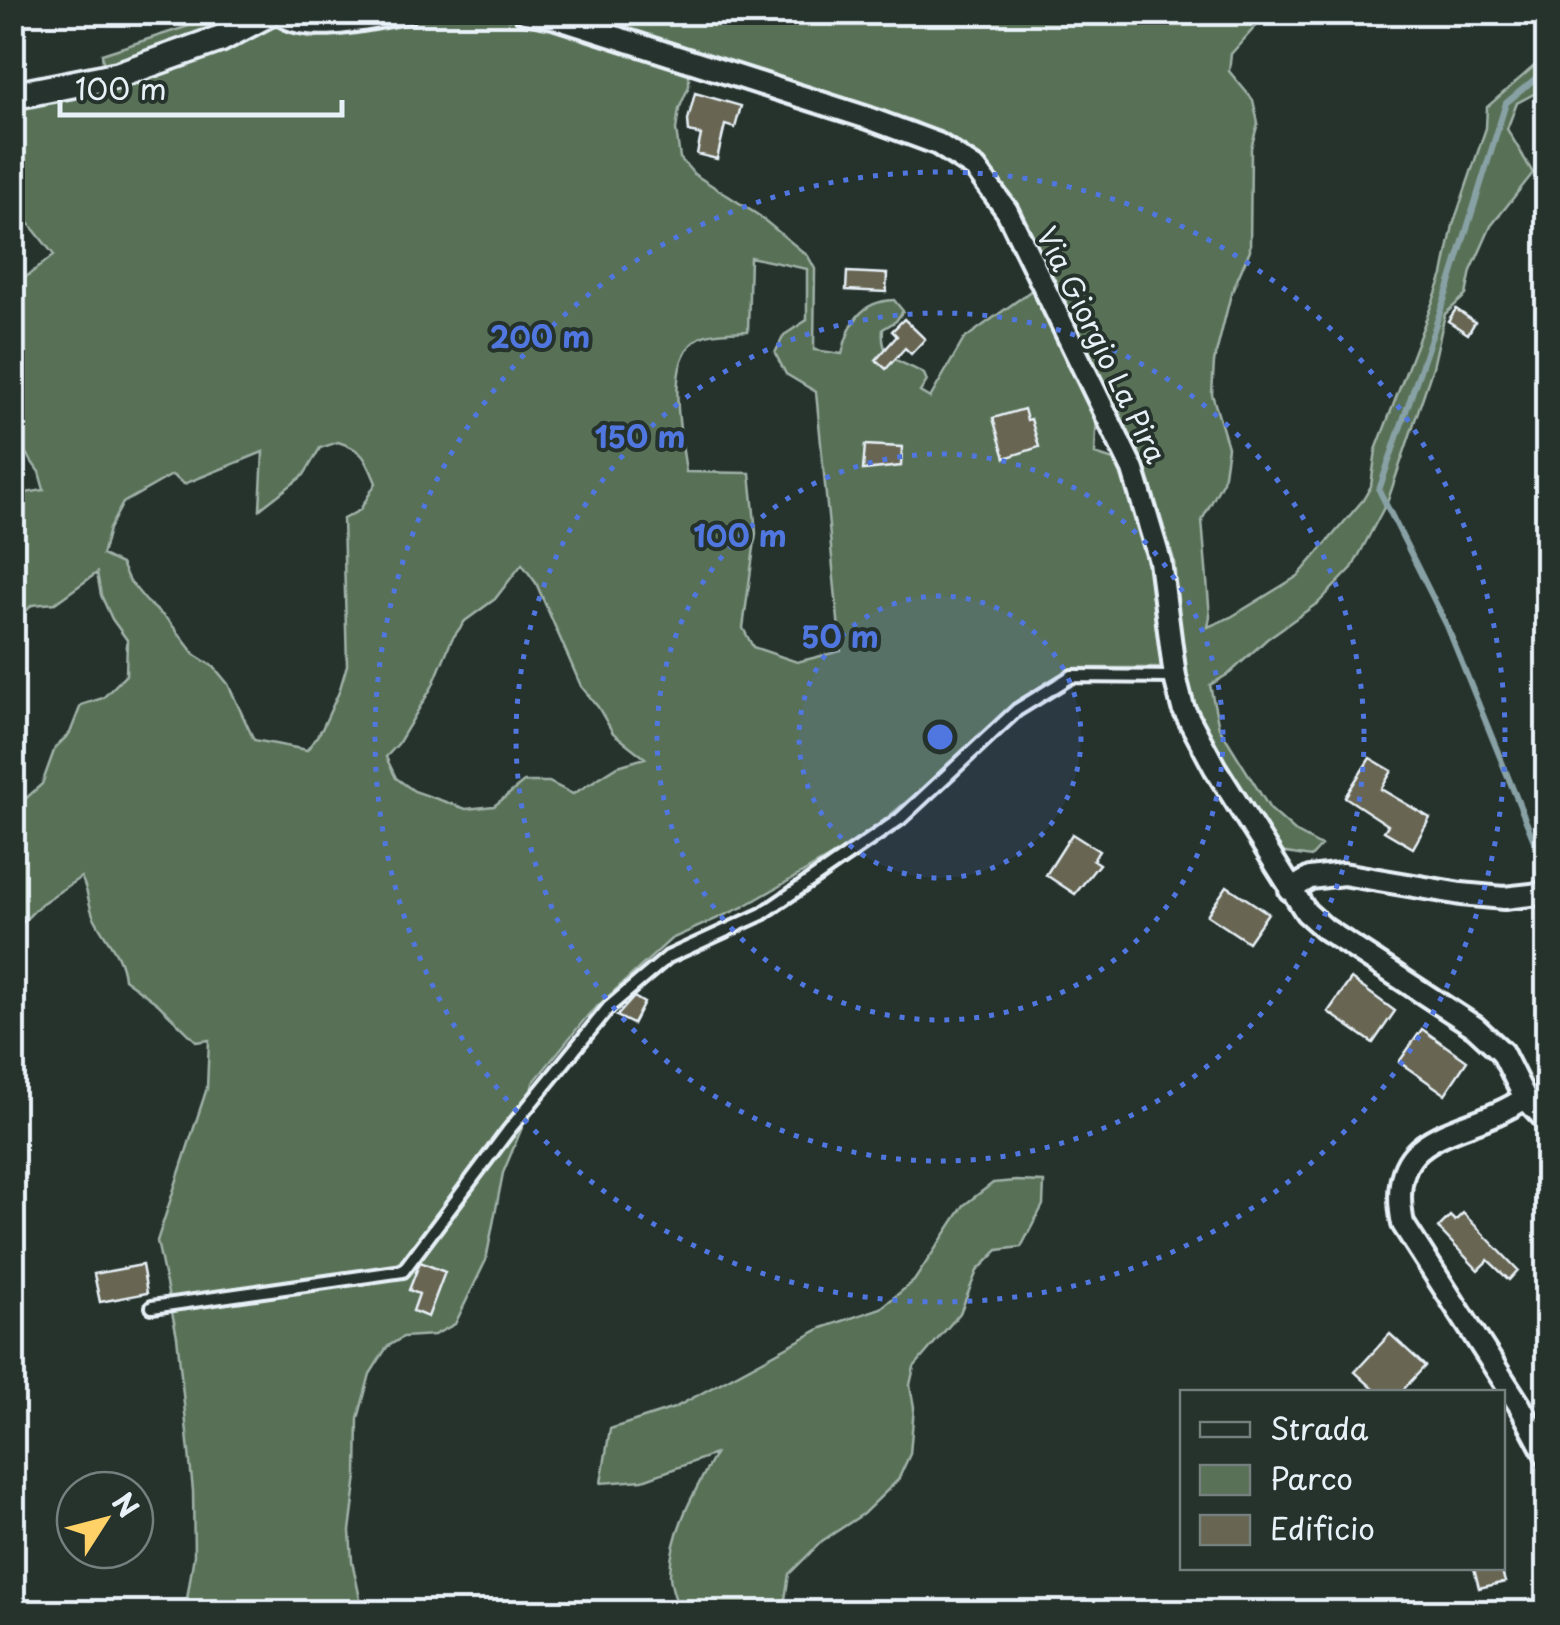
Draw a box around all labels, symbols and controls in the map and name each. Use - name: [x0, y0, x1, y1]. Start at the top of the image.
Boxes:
- scale bar: [60, 55, 342, 117]
- text: 100 m: [75, 65, 167, 110]
- street label: Via Giorgio La Pira: [1026, 219, 1178, 470]
- text: 200 m: [490, 313, 590, 358]
- text: 150 m: [595, 413, 685, 458]
- text: 100 m: [693, 512, 787, 557]
- text: 50 m: [801, 613, 879, 658]
- centre of rings: [922, 719, 958, 755]
- legend: [1180, 1390, 1505, 1570]
- text: Strada: [1270, 1405, 1369, 1450]
- text: Parco: [1270, 1455, 1353, 1500]
- north arrow: [55, 1470, 155, 1570]
- text: N: [103, 1483, 150, 1526]
- text: Edificio: [1270, 1505, 1375, 1550]

